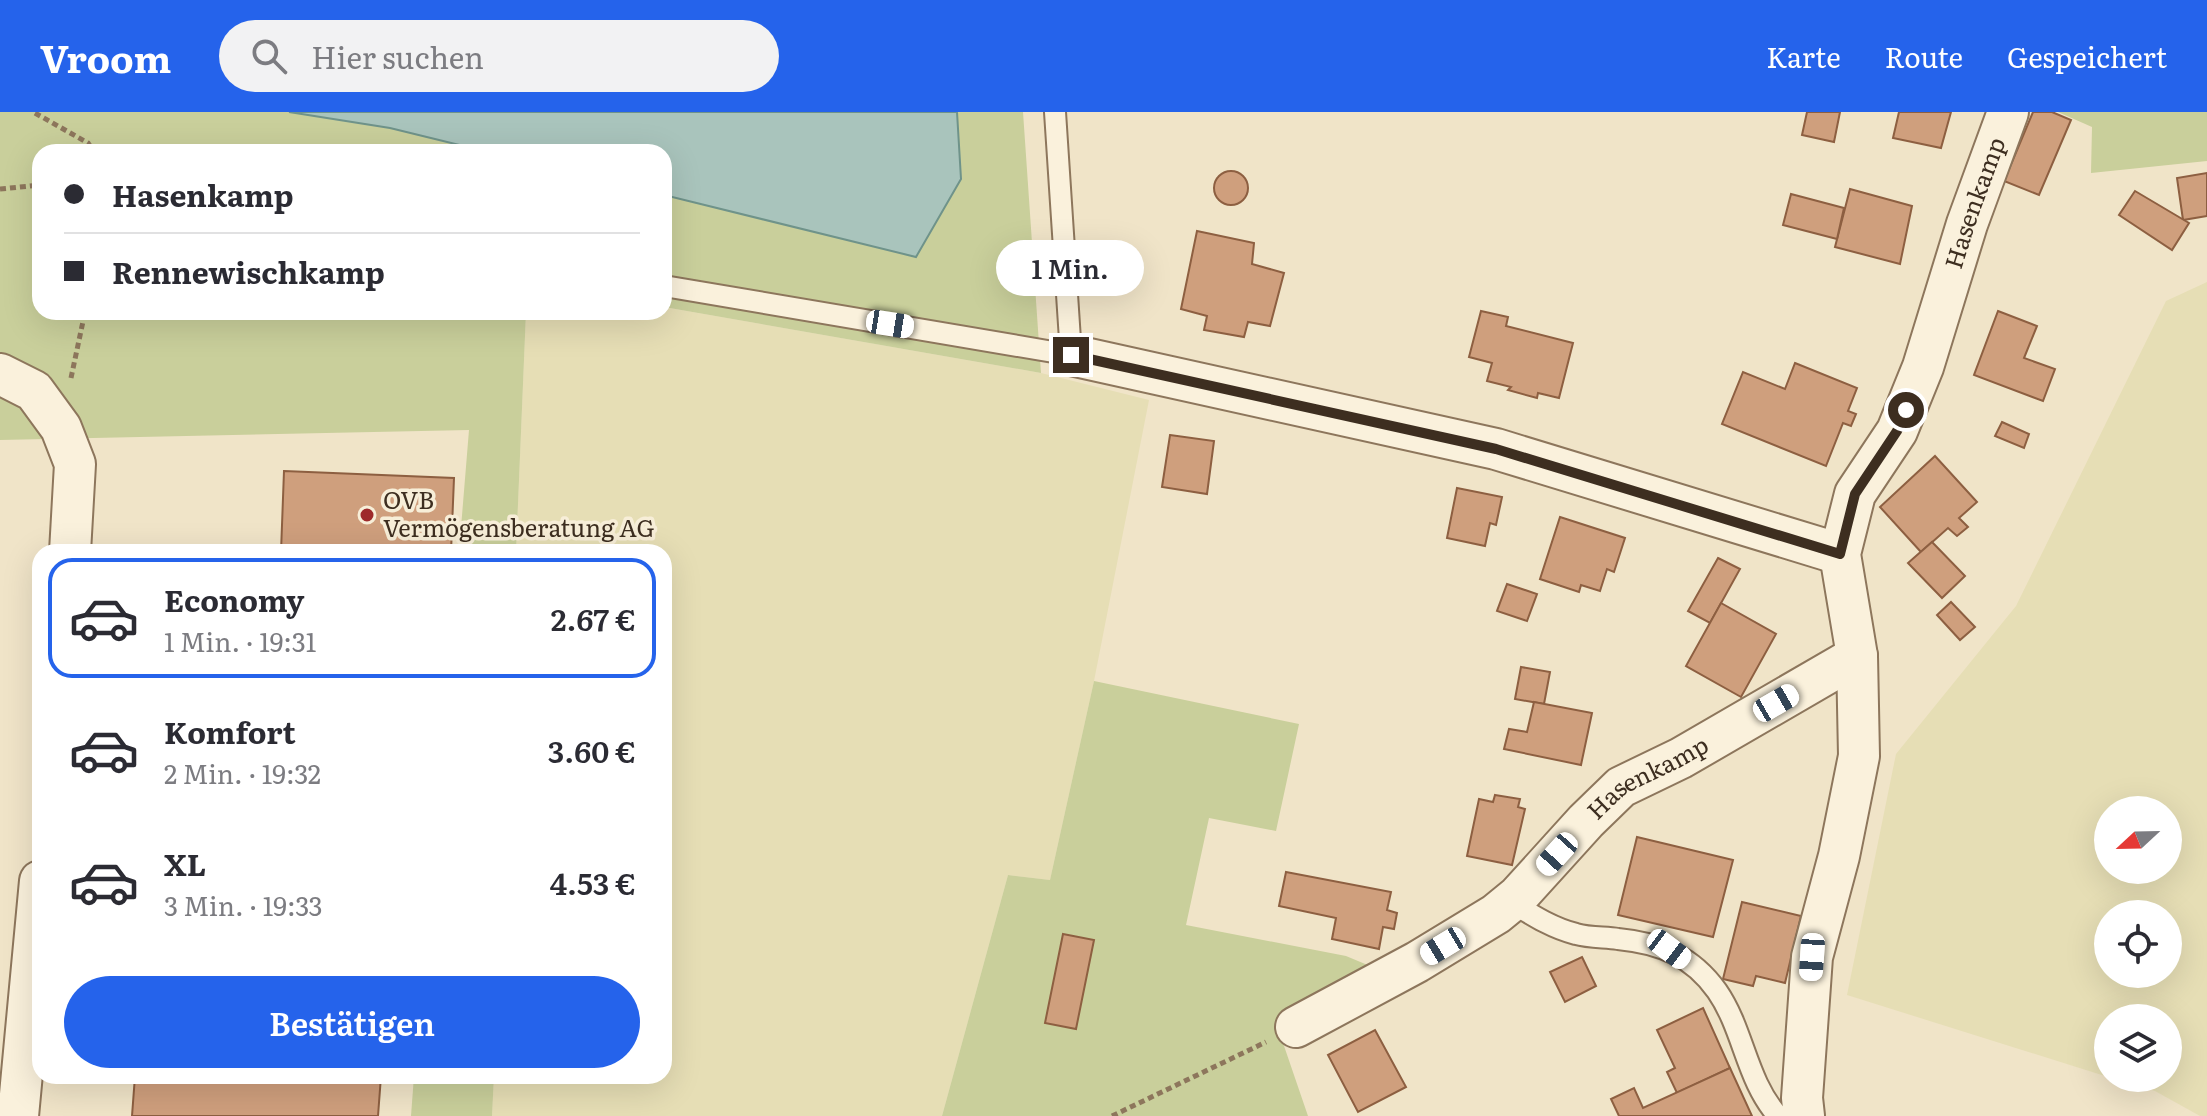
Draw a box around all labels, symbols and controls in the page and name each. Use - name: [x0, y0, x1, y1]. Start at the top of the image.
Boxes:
- search box: [219, 20, 779, 92]
- text: Vroom: [40, 28, 171, 85]
- icon: search: [247, 34, 291, 78]
- text: Hier suchen: [311, 34, 484, 78]
- text: Karte: [1766, 35, 1841, 77]
- text: Route: [1885, 35, 1963, 77]
- text: Gespeichert: [2007, 35, 2167, 77]
- street label: Hasenkamp: [1934, 132, 2012, 273]
- text: Hasenkamp: [112, 172, 294, 216]
- callout: 1 Min.: [997, 239, 1145, 295]
- text: 1 Min.: [1032, 248, 1109, 287]
- text: Rennewischkamp: [112, 249, 385, 293]
- car: [864, 308, 916, 340]
- route end: [1053, 337, 1089, 373]
- route start: [1888, 392, 1924, 428]
- place label: OVB Vermögensberatung AG: [383, 481, 655, 544]
- marker: OVB Vermögensberatung AG: [358, 506, 376, 524]
- text: Economy: [164, 577, 304, 621]
- icon: car: [68, 582, 140, 654]
- text: 2.67 €: [551, 596, 636, 640]
- text: 1 Min. · 19:31: [164, 621, 316, 660]
- car: [1749, 681, 1803, 725]
- text: Komfort: [164, 709, 296, 753]
- icon: car: [68, 714, 140, 786]
- street label: Hasenkamp: [1578, 726, 1714, 826]
- text: 3.60 €: [548, 728, 636, 772]
- text: 2 Min. · 19:32: [164, 753, 321, 792]
- north arrow: [2094, 796, 2182, 884]
- map controls: [2094, 796, 2182, 1092]
- car: [1532, 828, 1582, 880]
- text: XL: [164, 841, 206, 885]
- icon: car: [68, 846, 140, 918]
- text: 4.53 €: [550, 860, 636, 904]
- text: 3 Min. · 19:33: [164, 885, 323, 924]
- button: locate: [2094, 900, 2182, 988]
- car: [1416, 923, 1470, 969]
- car: [1643, 925, 1695, 973]
- car: [1798, 932, 1826, 982]
- button: Bestätigen: [64, 976, 640, 1068]
- button: layers: [2094, 1004, 2182, 1092]

